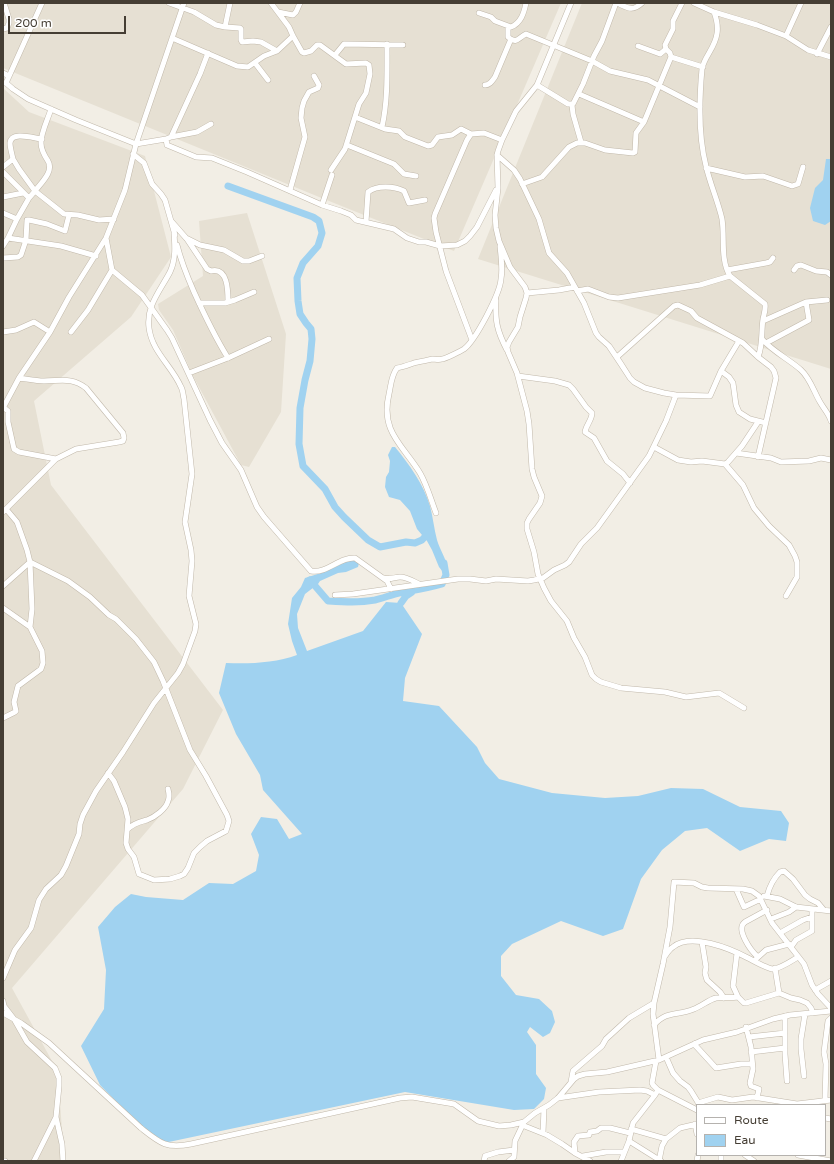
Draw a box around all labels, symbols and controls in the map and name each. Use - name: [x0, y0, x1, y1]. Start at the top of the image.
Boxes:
- scale bar: [10, 8, 128, 34]
- text: 200 m: [15, 16, 52, 30]
- legend: [696, 1104, 826, 1156]
- text: Route: [734, 1113, 768, 1127]
- text: Eau: [734, 1133, 756, 1147]

